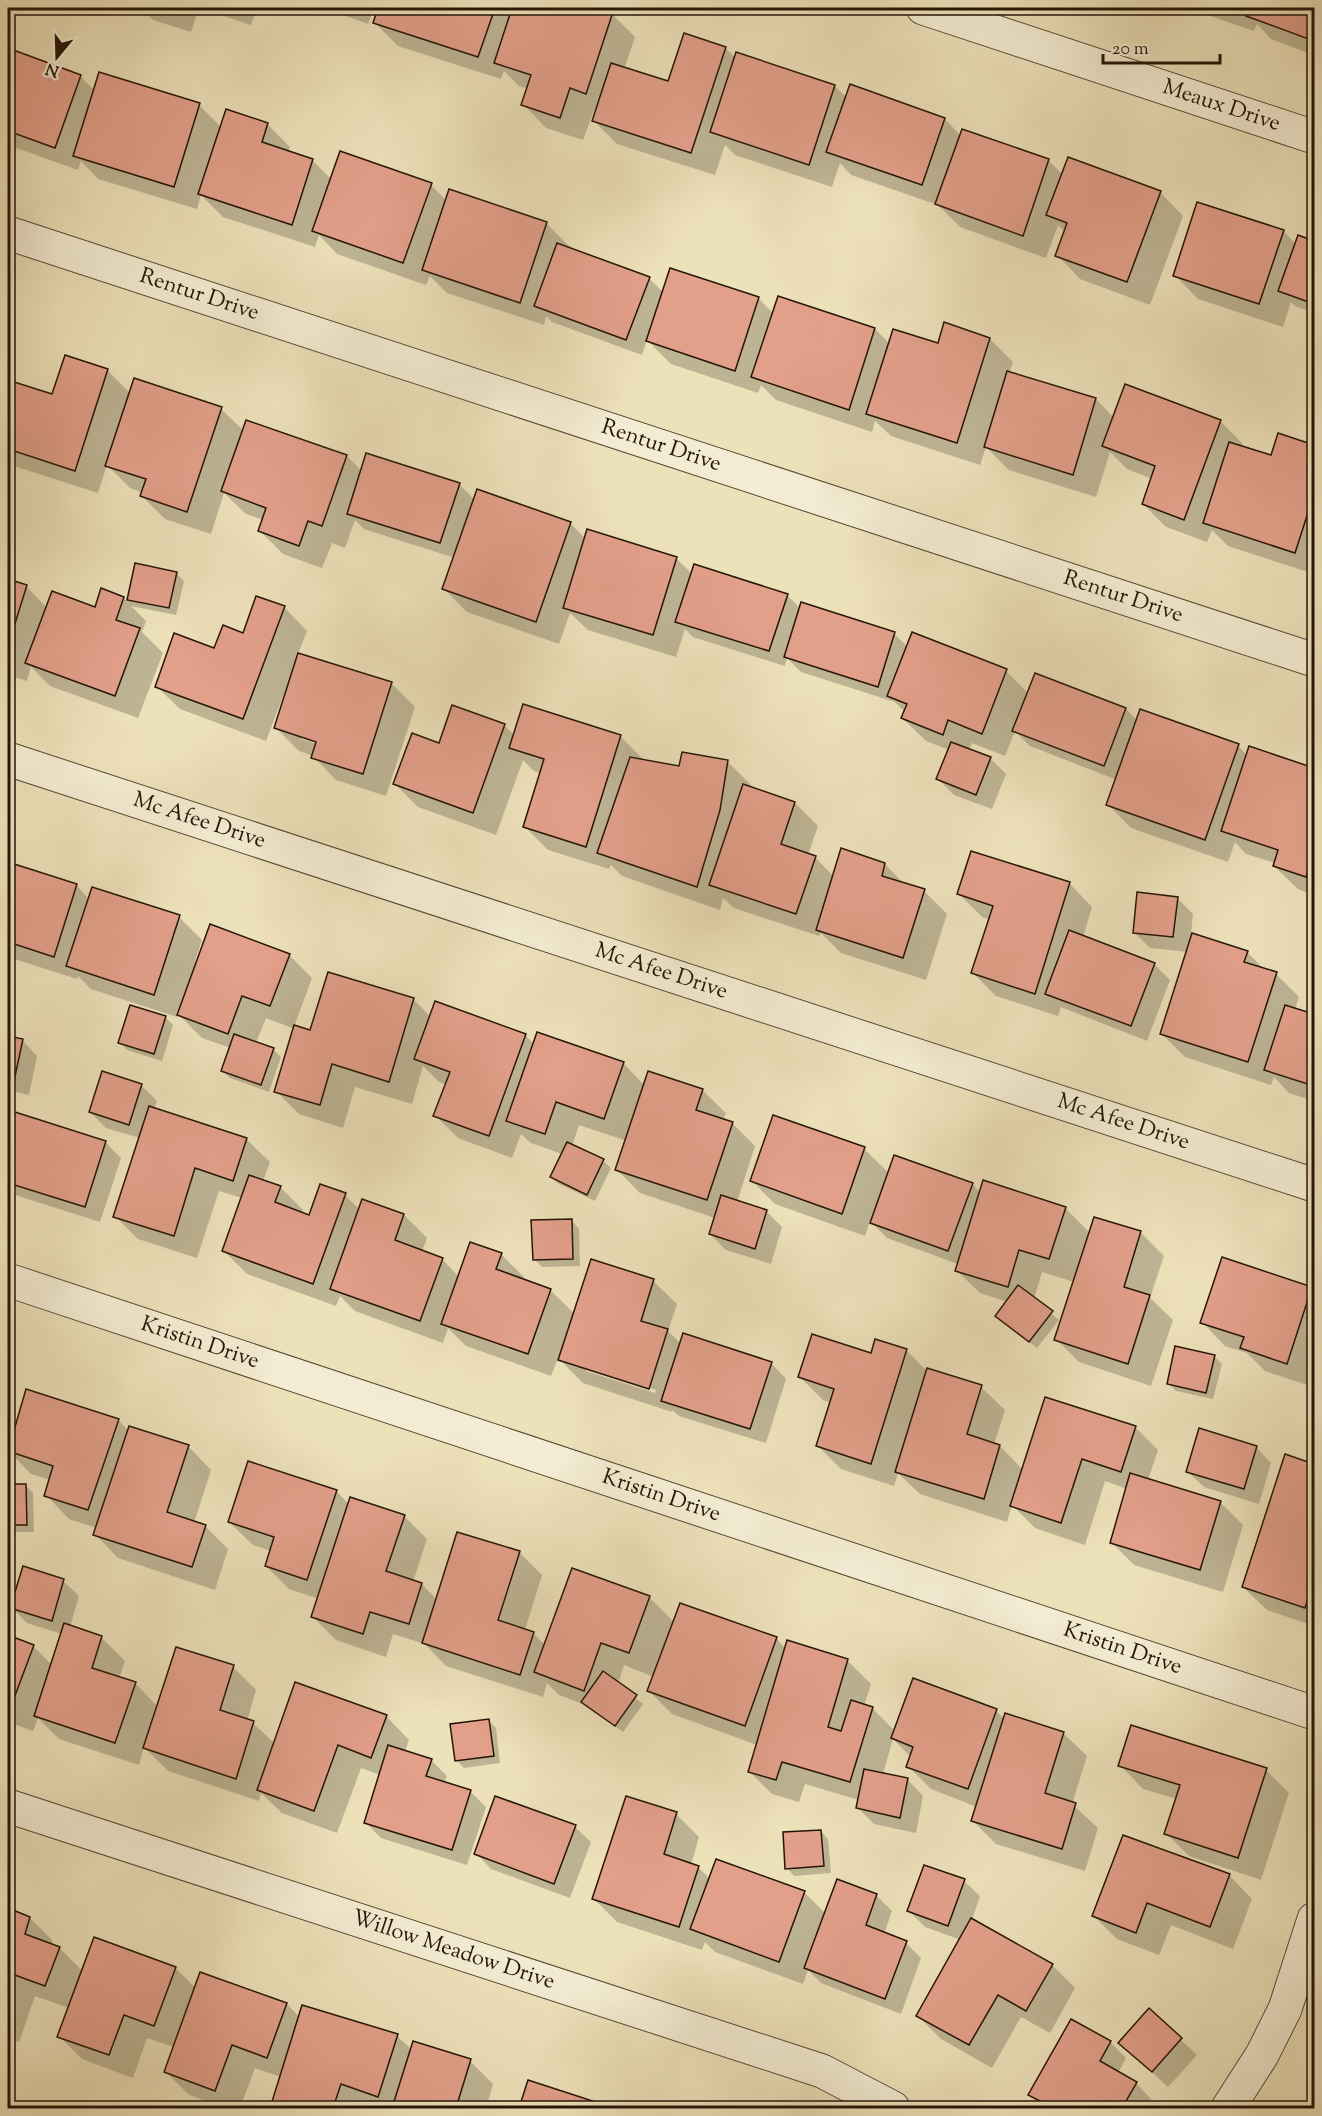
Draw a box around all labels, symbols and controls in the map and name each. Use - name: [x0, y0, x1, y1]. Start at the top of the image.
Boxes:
- north arrow: [27, 27, 87, 87]
- scale bar: [1103, 27, 1220, 65]
- text: 20 m: [1112, 37, 1149, 63]
- text: N: [43, 56, 63, 82]
- street label: Meaux Drive: [1158, 72, 1284, 141]
- street label: Rentur Drive: [135, 261, 263, 330]
- street label: Rentur Drive: [597, 412, 725, 481]
- street label: Rentur Drive: [1059, 563, 1187, 632]
- street label: Mc Afee Drive: [129, 785, 270, 858]
- street label: Mc Afee Drive: [591, 935, 732, 1009]
- street label: Mc Afee Drive: [1053, 1086, 1194, 1159]
- street label: Kristin Drive: [136, 1309, 263, 1378]
- street label: Kristin Drive: [598, 1462, 725, 1531]
- street label: Kristin Drive: [1059, 1615, 1186, 1684]
- street label: Willow Meadow Drive: [347, 1903, 559, 1999]

